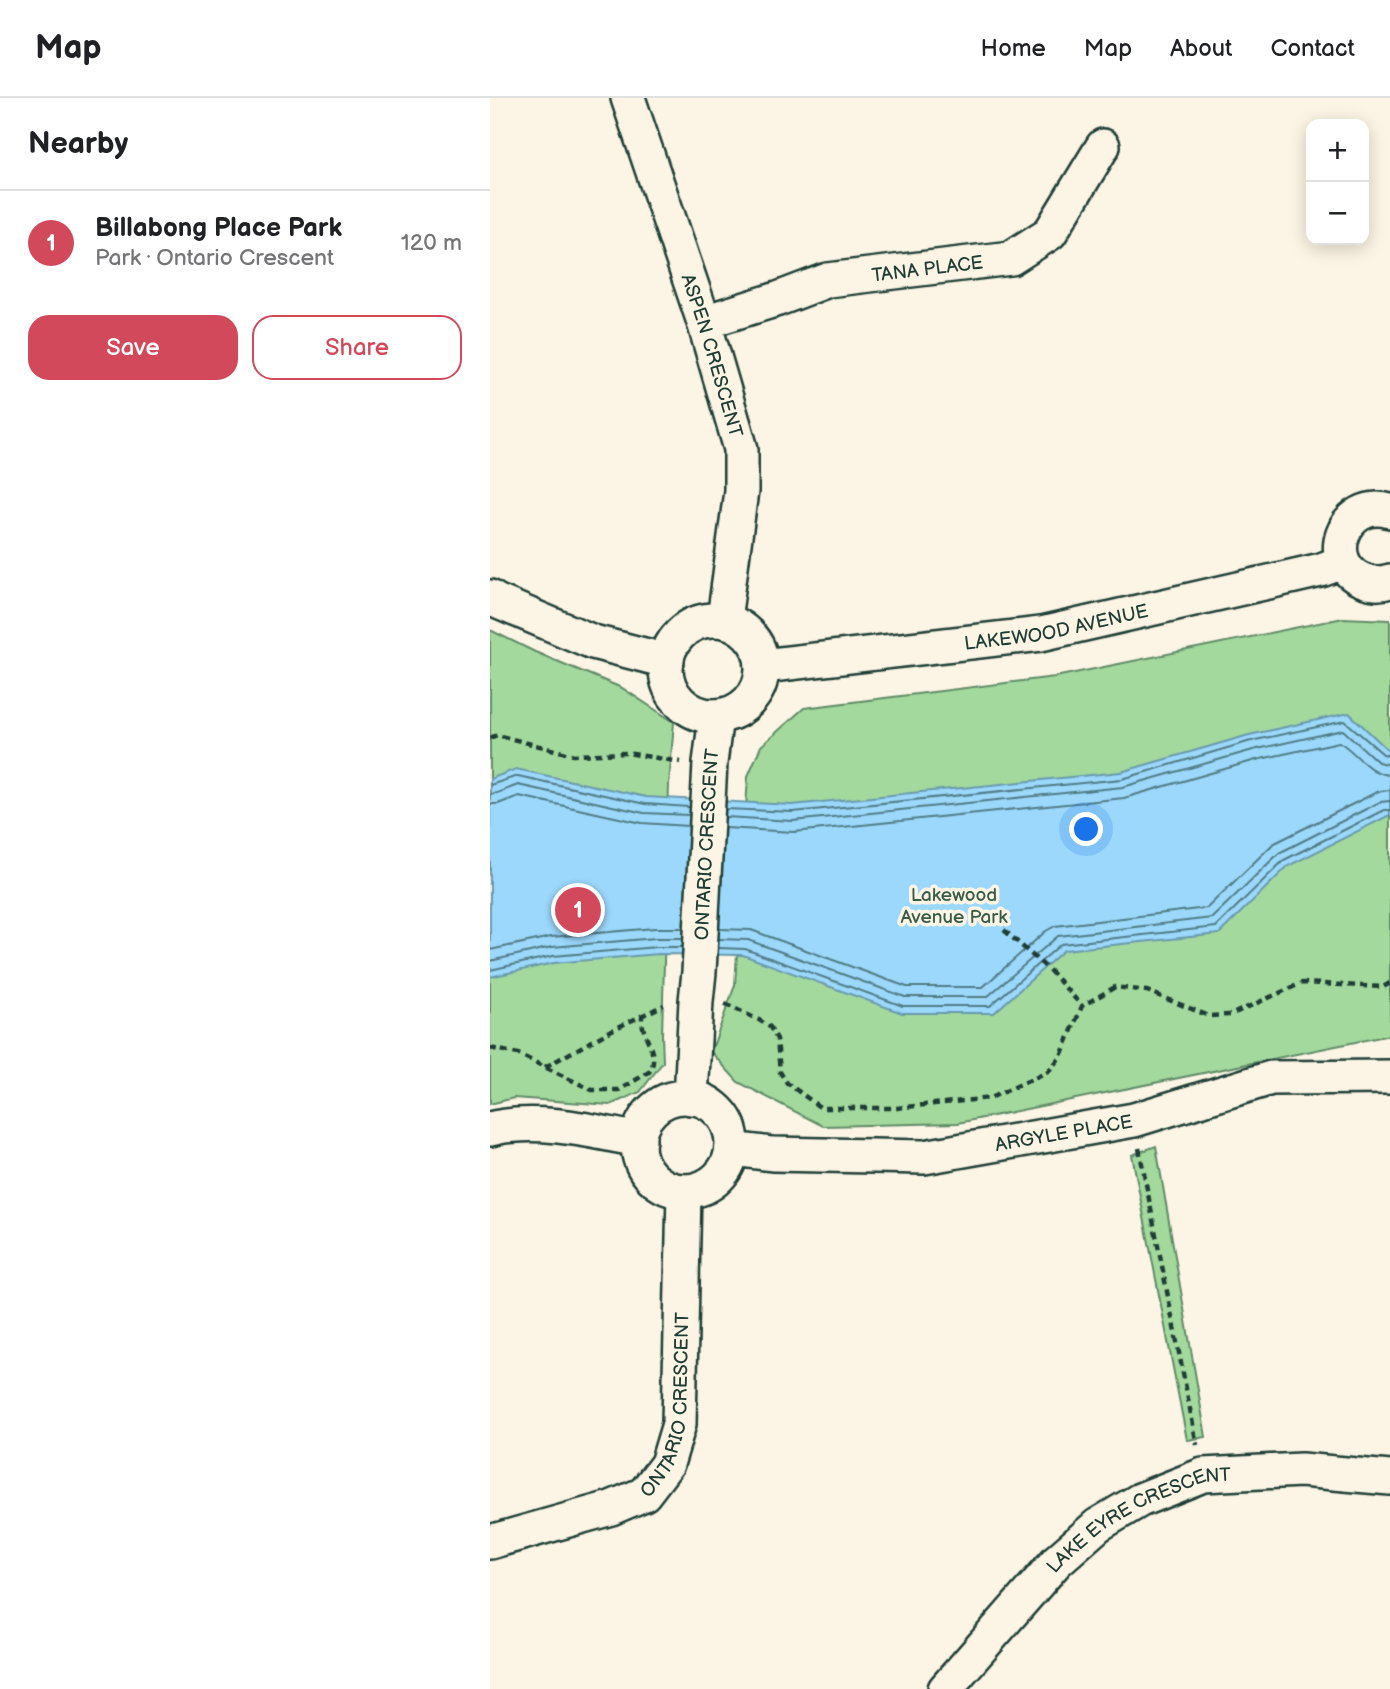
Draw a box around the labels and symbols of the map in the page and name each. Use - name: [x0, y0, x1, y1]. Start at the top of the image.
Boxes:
- street label: TANA PLACE: [870, 251, 985, 288]
- street label: ASPEN CRESCENT: [675, 271, 747, 441]
- street label: LAKEWOOD AVENUE: [963, 600, 1151, 656]
- street label: ONTARIO CRESCENT: [691, 747, 725, 941]
- your location: [1069, 812, 1103, 846]
- pin: 1: [555, 884, 601, 936]
- park label: Lakewood Avenue Park: [900, 884, 1008, 929]
- street label: ARGYLE PLACE: [993, 1111, 1134, 1157]
- street label: ONTARIO CRESCENT: [636, 1311, 694, 1502]
- street label: LAKE EYRE CRESCENT: [1042, 1464, 1232, 1578]

